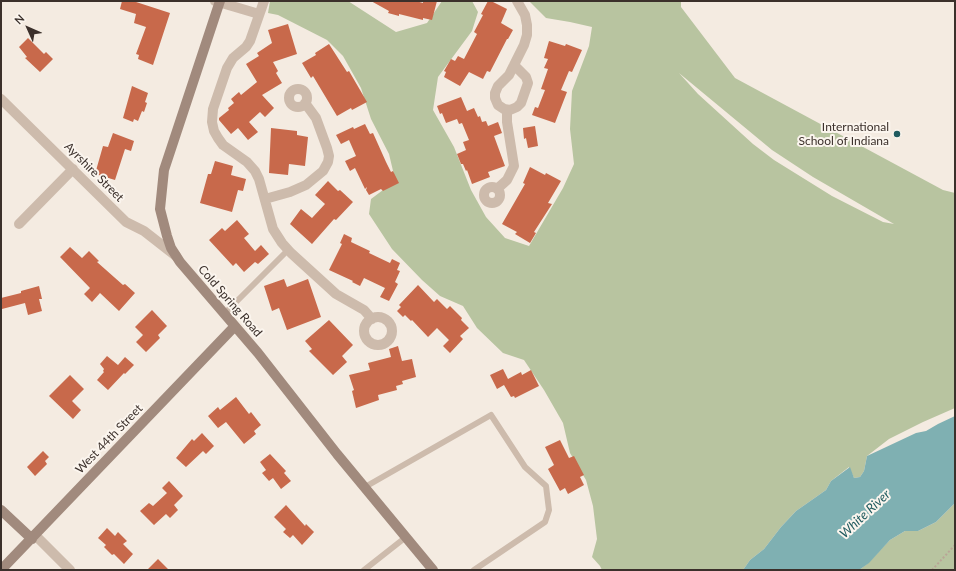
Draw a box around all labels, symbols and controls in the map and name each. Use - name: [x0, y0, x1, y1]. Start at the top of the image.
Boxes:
- north arrow: [8, 8, 48, 48]
- text: N: [12, 12, 27, 27]
- place label: International School of Indiana: [798, 120, 889, 148]
- marker: International School of Indiana: [892, 129, 902, 139]
- street label: Ayrshire Street: [61, 139, 127, 205]
- street label: Cold Spring Road: [195, 262, 265, 340]
- street label: West 44th Street: [72, 402, 146, 476]
- water label: White River: [837, 487, 893, 541]

